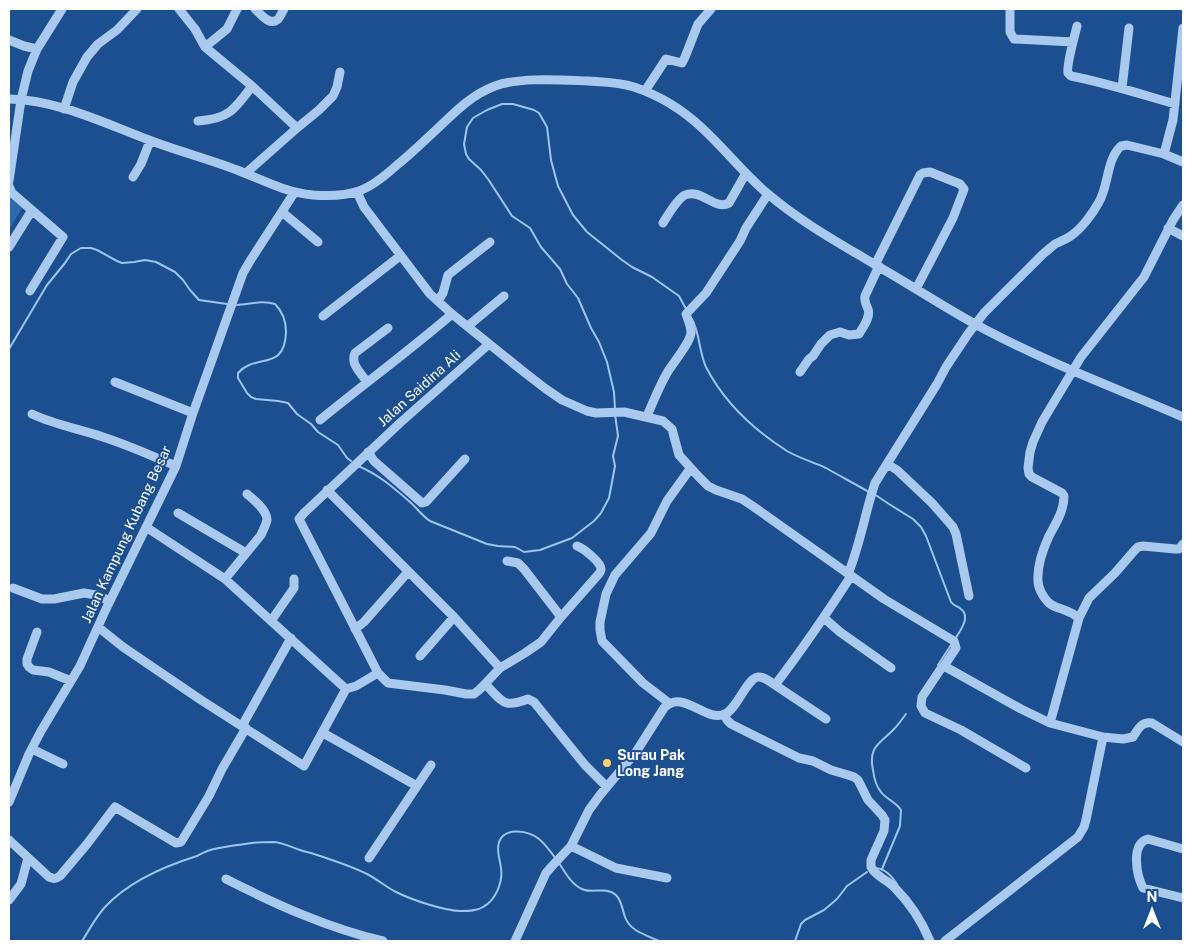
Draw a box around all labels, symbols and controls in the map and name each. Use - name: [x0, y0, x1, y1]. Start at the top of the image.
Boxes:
- street label: Jalan Saidina Ali: [374, 347, 464, 429]
- street label: Jalan Kampung Kubang Besar: [78, 443, 174, 625]
- place label: Surau Pak Long Jang: [617, 747, 685, 779]
- marker: Surau Pak Long Jang: [601, 757, 613, 769]
- north arrow: [1127, 885, 1177, 935]
- text: N: [1147, 889, 1157, 905]

